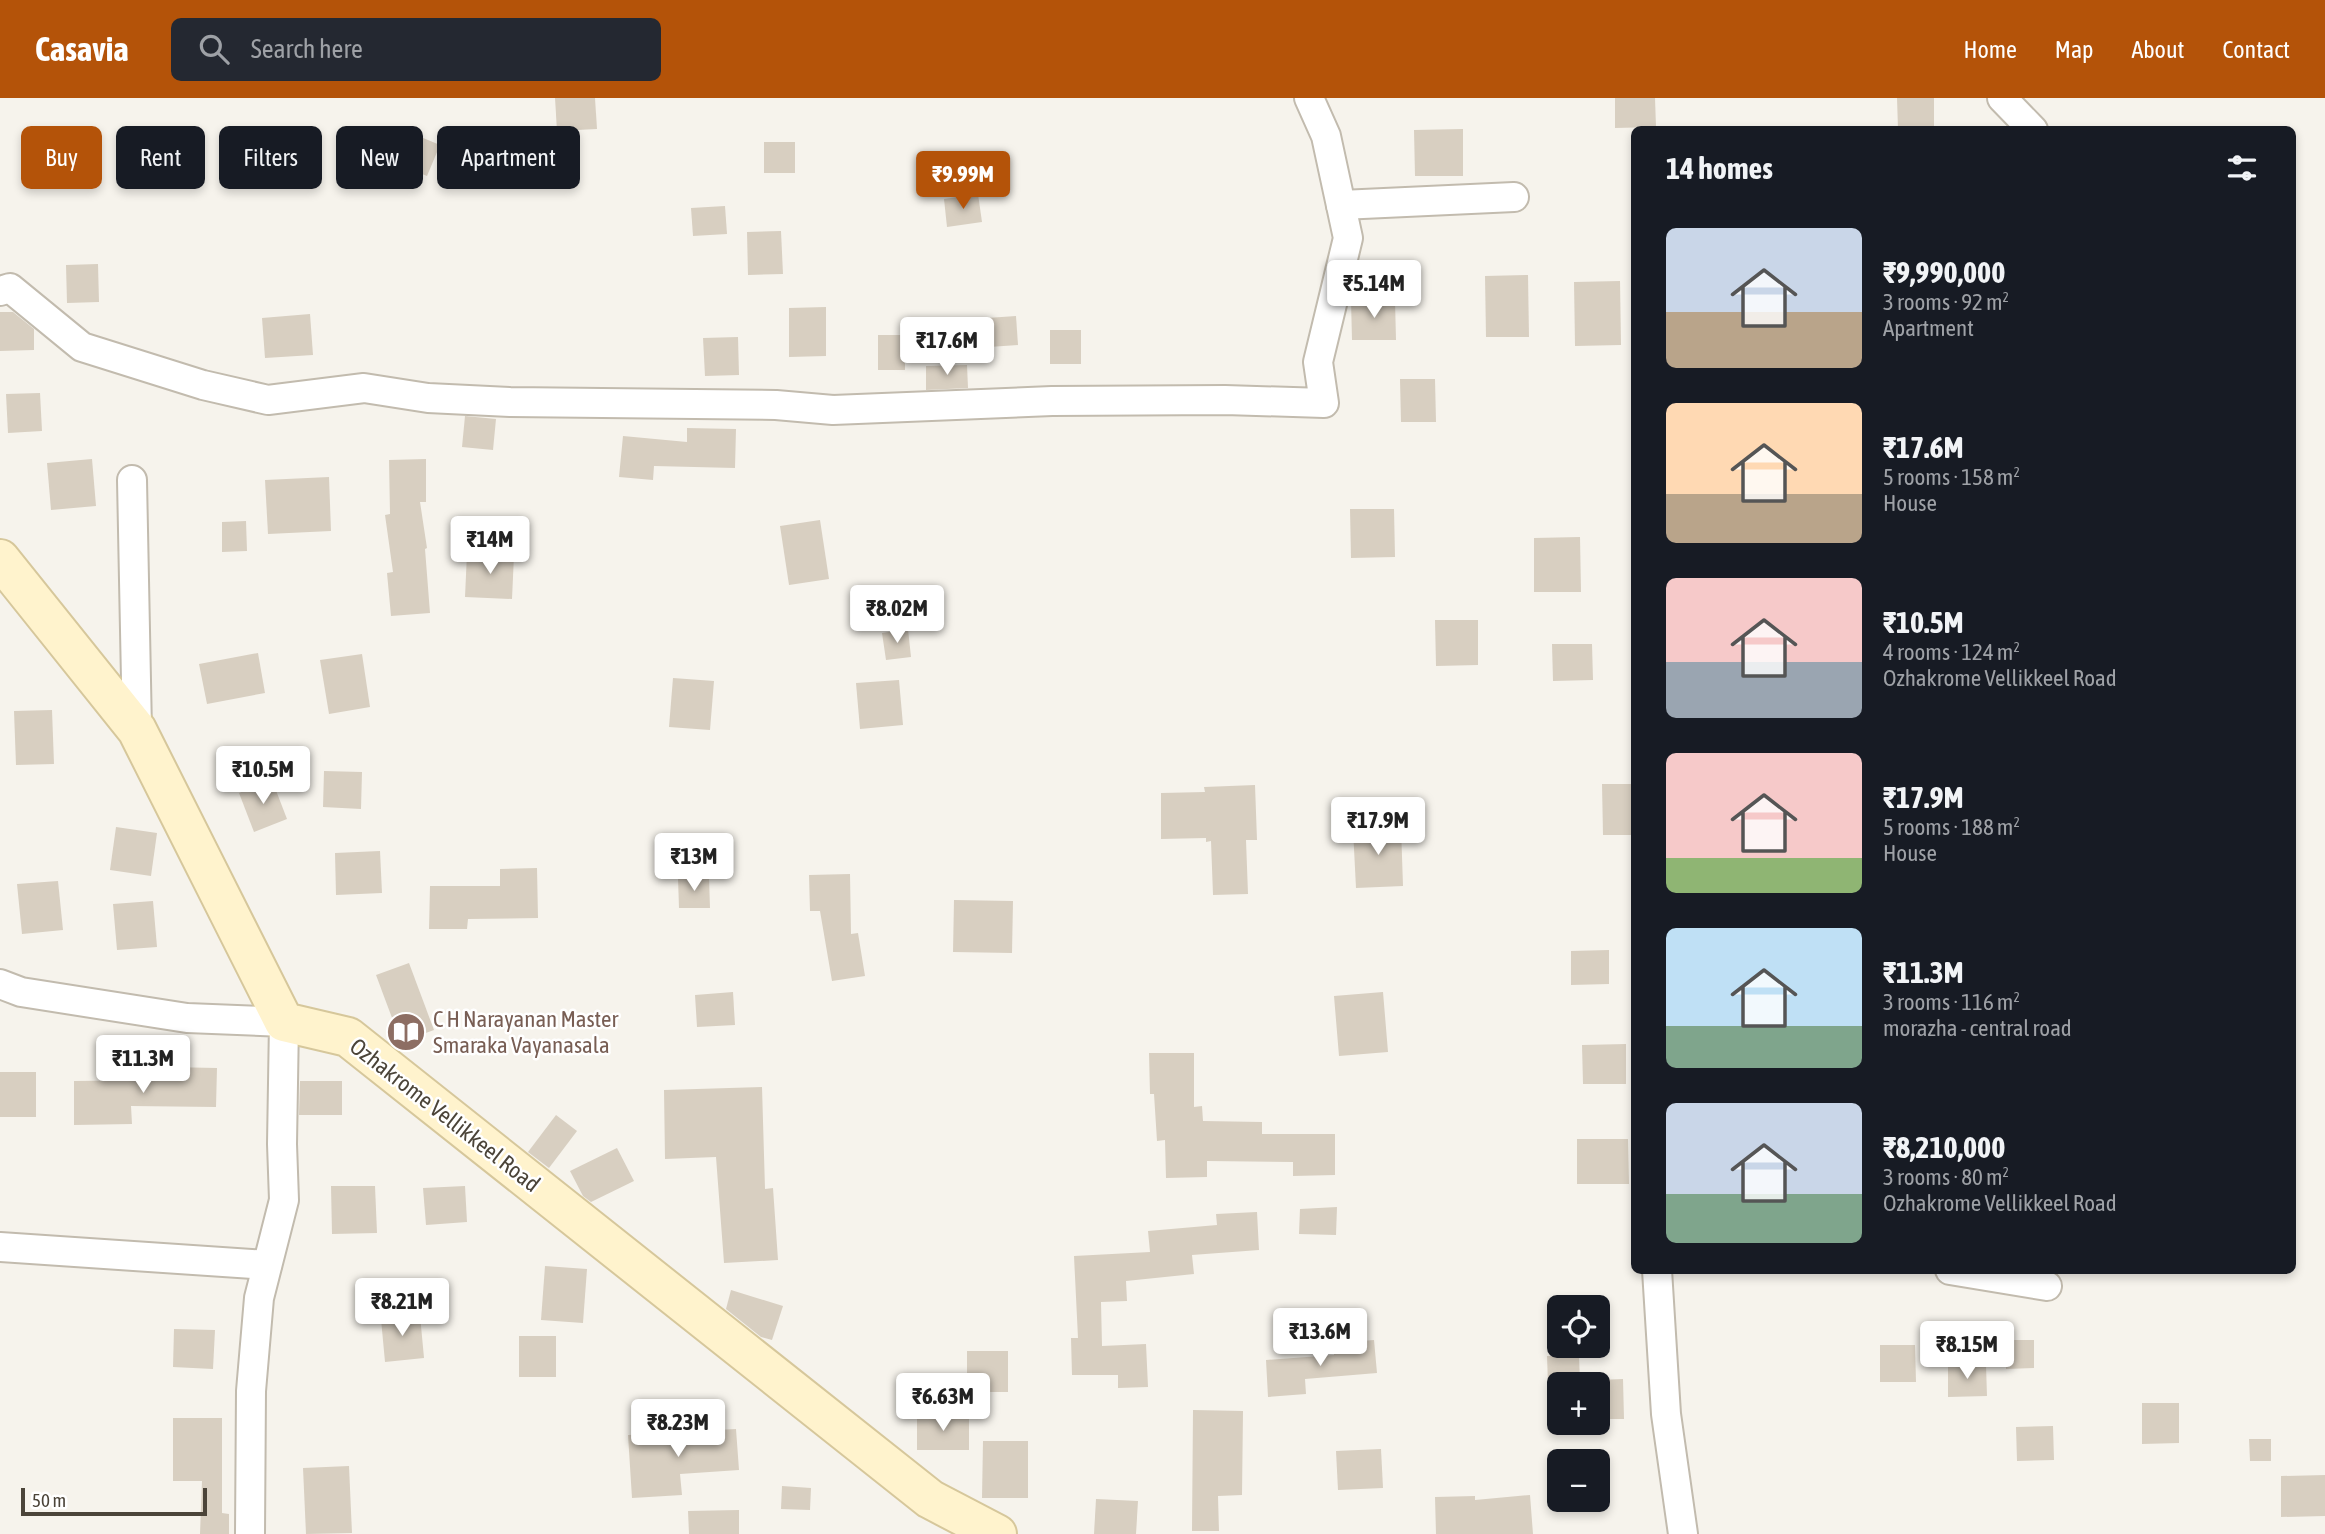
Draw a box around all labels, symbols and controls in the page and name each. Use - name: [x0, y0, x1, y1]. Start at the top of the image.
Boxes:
- search box: [171, 18, 661, 81]
- text: Casavia: [35, 30, 129, 68]
- icon: search: [195, 30, 233, 68]
- text: Search here: [251, 34, 363, 64]
- text: Home: [1963, 36, 2017, 63]
- text: Map: [2055, 36, 2093, 63]
- text: About: [2131, 36, 2184, 63]
- text: Contact: [2222, 36, 2290, 63]
- chip: Buy: [21, 126, 102, 189]
- chip: Rent: [116, 126, 205, 189]
- chip: Filters: [219, 126, 322, 189]
- chip: New: [336, 126, 423, 189]
- chip: Apartment: [437, 126, 580, 189]
- icon: filters: [2223, 149, 2261, 187]
- text: 14 homes: [1666, 151, 1773, 185]
- pin: ₹9.99M: [906, 152, 1020, 211]
- text: ₹9.99M: [932, 161, 994, 187]
- text: ₹9,990,000: [1883, 255, 2005, 289]
- icon: home: [1722, 256, 1806, 340]
- pin: ₹5.14M: [1317, 260, 1431, 320]
- text: ₹5.14M: [1343, 270, 1405, 296]
- text: 3 rooms · 92 m²: [1883, 289, 2009, 315]
- text: Apartment: [1883, 315, 1974, 341]
- pin: ₹17.6M: [890, 317, 1004, 377]
- text: ₹17.6M: [916, 327, 978, 353]
- text: ₹17.6M: [1883, 430, 1964, 464]
- icon: home: [1722, 431, 1806, 515]
- text: 5 rooms · 158 m²: [1883, 464, 2020, 490]
- text: House: [1883, 490, 1937, 516]
- pin: ₹14M: [449, 517, 531, 576]
- text: ₹14M: [467, 526, 513, 552]
- pin: ₹8.02M: [840, 586, 954, 645]
- text: ₹8.02M: [866, 595, 928, 621]
- text: ₹10.5M: [1883, 605, 1964, 639]
- icon: home: [1722, 606, 1806, 690]
- text: 4 rooms · 124 m²: [1883, 639, 2020, 665]
- text: Ozhakrome Vellikkeel Road: [1883, 665, 2117, 691]
- pin: ₹10.5M: [206, 746, 320, 806]
- text: ₹10.5M: [232, 756, 294, 782]
- text: ₹17.9M: [1883, 780, 1964, 814]
- icon: home: [1722, 781, 1806, 865]
- pin: ₹17.9M: [1321, 798, 1435, 857]
- text: ₹17.9M: [1347, 807, 1409, 833]
- text: 5 rooms · 188 m²: [1883, 814, 2020, 840]
- pin: ₹13M: [653, 834, 735, 893]
- text: House: [1883, 840, 1937, 866]
- text: ₹13M: [671, 843, 717, 869]
- text: ₹11.3M: [1883, 955, 1964, 989]
- icon: home: [1722, 956, 1806, 1040]
- text: 3 rooms · 116 m²: [1883, 989, 2020, 1015]
- place label: C H Narayanan Master Smaraka Vayanasala: [433, 1006, 619, 1058]
- library icon: C H Narayanan Master Smaraka Vayanasala: [385, 1011, 427, 1053]
- text: morazha - central road: [1883, 1015, 2072, 1041]
- street label: Ozhakrome Vellikkeel Road: [345, 1033, 545, 1197]
- pin: ₹11.3M: [86, 1035, 200, 1095]
- text: ₹11.3M: [112, 1045, 174, 1071]
- text: ₹8,210,000: [1883, 1130, 2005, 1164]
- icon: home: [1722, 1131, 1806, 1215]
- text: 3 rooms · 80 m²: [1883, 1164, 2009, 1190]
- text: Ozhakrome Vellikkeel Road: [1883, 1190, 2117, 1216]
- pin: ₹8.21M: [345, 1278, 459, 1338]
- text: ₹8.21M: [371, 1288, 433, 1314]
- map controls: [1547, 1295, 1610, 1512]
- button: locate: [1547, 1295, 1610, 1358]
- pin: ₹13.6M: [1263, 1308, 1377, 1368]
- text: ₹13.6M: [1289, 1318, 1351, 1344]
- pin: ₹8.15M: [1910, 1322, 2024, 1381]
- text: ₹8.15M: [1936, 1331, 1998, 1357]
- button: +: [1547, 1372, 1610, 1435]
- pin: ₹6.63M: [886, 1374, 1000, 1433]
- text: ₹6.63M: [912, 1383, 974, 1409]
- pin: ₹8.23M: [621, 1400, 735, 1459]
- text: ₹8.23M: [647, 1409, 709, 1435]
- button: −: [1547, 1449, 1610, 1512]
- scale bar: [21, 1485, 206, 1517]
- text: 50 m: [32, 1489, 66, 1511]

